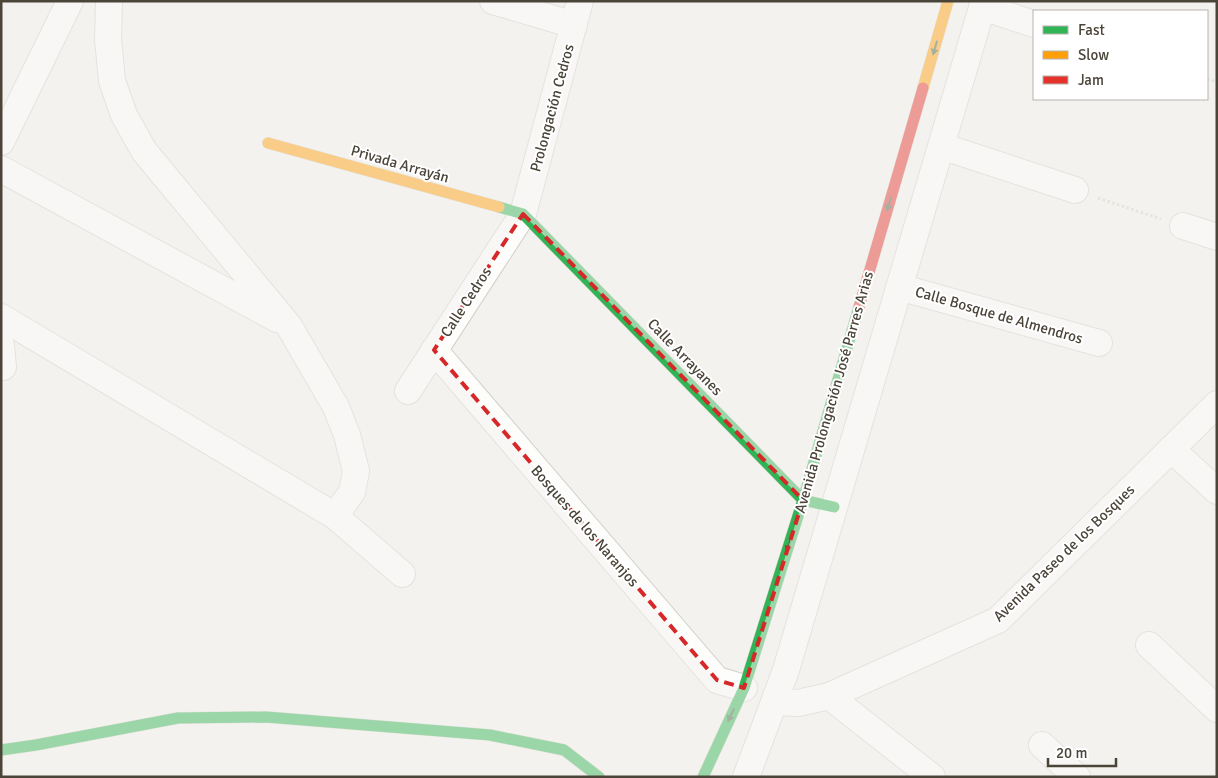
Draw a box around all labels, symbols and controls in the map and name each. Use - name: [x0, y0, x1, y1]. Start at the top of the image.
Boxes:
- legend: [1033, 10, 1208, 100]
- text: Fast: [1078, 21, 1105, 39]
- one-way arrow: [930, 41, 938, 56]
- street label: Prolongación Cedros: [526, 42, 578, 174]
- text: Slow: [1078, 46, 1109, 64]
- text: Jam: [1078, 71, 1104, 89]
- street label: Privada Arrayán: [349, 141, 451, 187]
- one-way arrow: [885, 197, 893, 212]
- street label: Calle Cedros: [437, 263, 496, 340]
- street label: Avenida Prolongación José Parres Arias: [791, 269, 877, 515]
- street label: Calle Bosque de Almendros: [913, 282, 1085, 348]
- street label: Calle Arrayanes: [644, 315, 727, 400]
- street label: Bosques de los Naranjos: [527, 462, 643, 591]
- street label: Avenida Paseo de los Bosques: [990, 480, 1139, 625]
- one-way arrow: [785, 537, 793, 552]
- one-way arrow: [727, 708, 735, 722]
- scale bar: [1048, 736, 1116, 768]
- text: 20 m: [1056, 744, 1087, 762]

